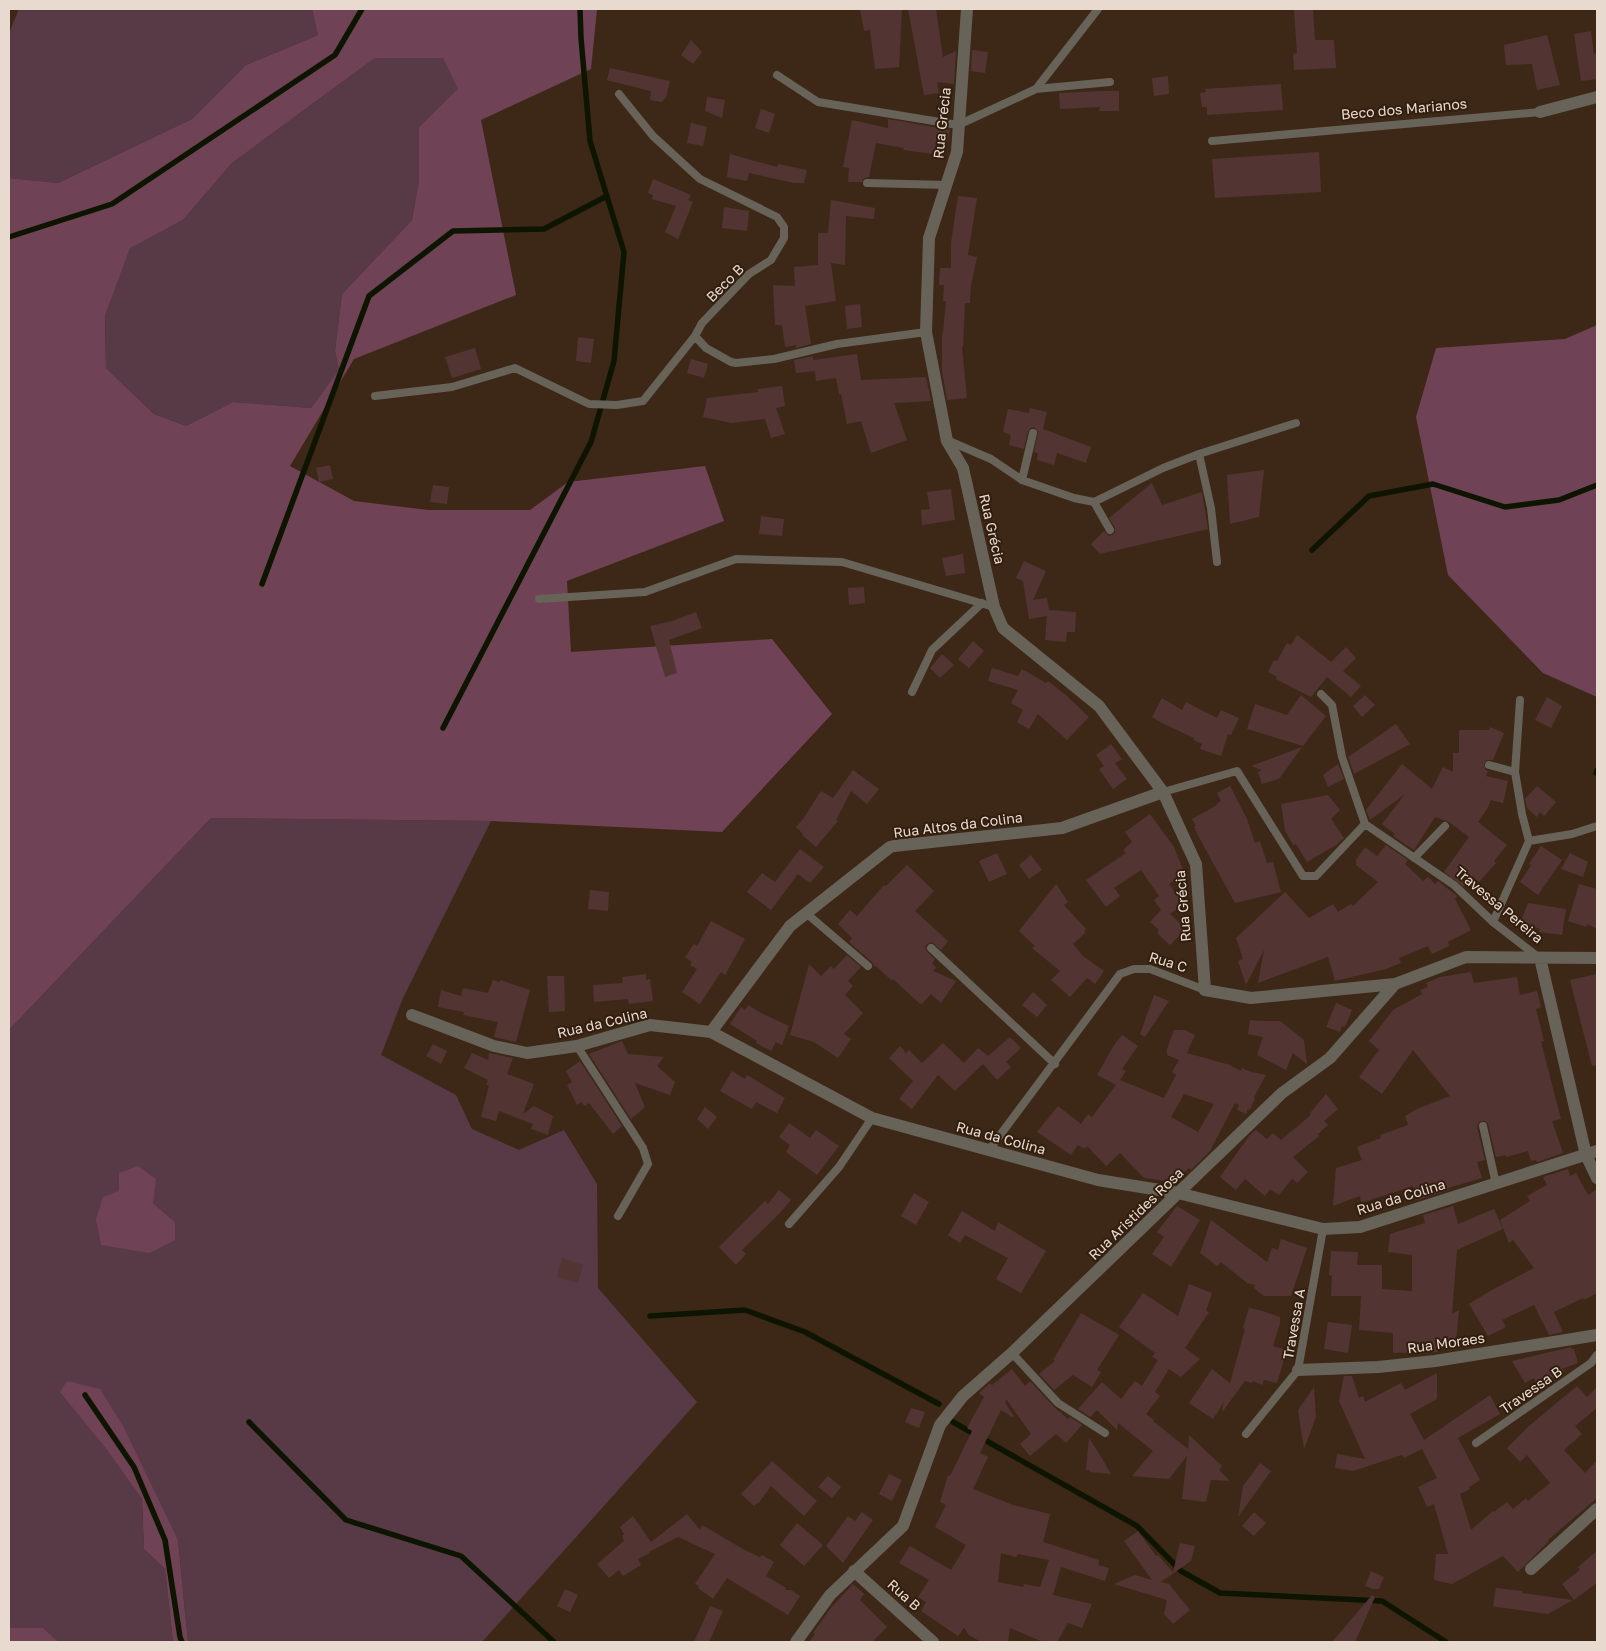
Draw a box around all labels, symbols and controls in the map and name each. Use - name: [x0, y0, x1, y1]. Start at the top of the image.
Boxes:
- street label: Rua Grécia: [929, 86, 954, 160]
- street label: Beco dos Marianos: [1340, 95, 1468, 122]
- street label: Beco B: [702, 260, 747, 305]
- street label: Rua Grécia: [976, 492, 1009, 566]
- street label: Rua Altos da Colina: [892, 808, 1024, 841]
- street label: Travessa Pereira: [1452, 863, 1547, 946]
- street label: Rua Grécia: [1171, 870, 1194, 943]
- street label: Rua C: [1147, 948, 1189, 975]
- street label: Rua da Colina: [555, 1004, 649, 1041]
- street label: Rua da Colina: [955, 1117, 1048, 1158]
- street label: Rua Aristides Rosa: [1085, 1164, 1187, 1263]
- street label: Rua da Colina: [1354, 1175, 1447, 1218]
- street label: Travessa A: [1279, 1287, 1308, 1361]
- street label: Rua Moraes: [1406, 1329, 1486, 1356]
- street label: Travessa B: [1496, 1362, 1565, 1417]
- street label: Rua B: [884, 1575, 924, 1614]

